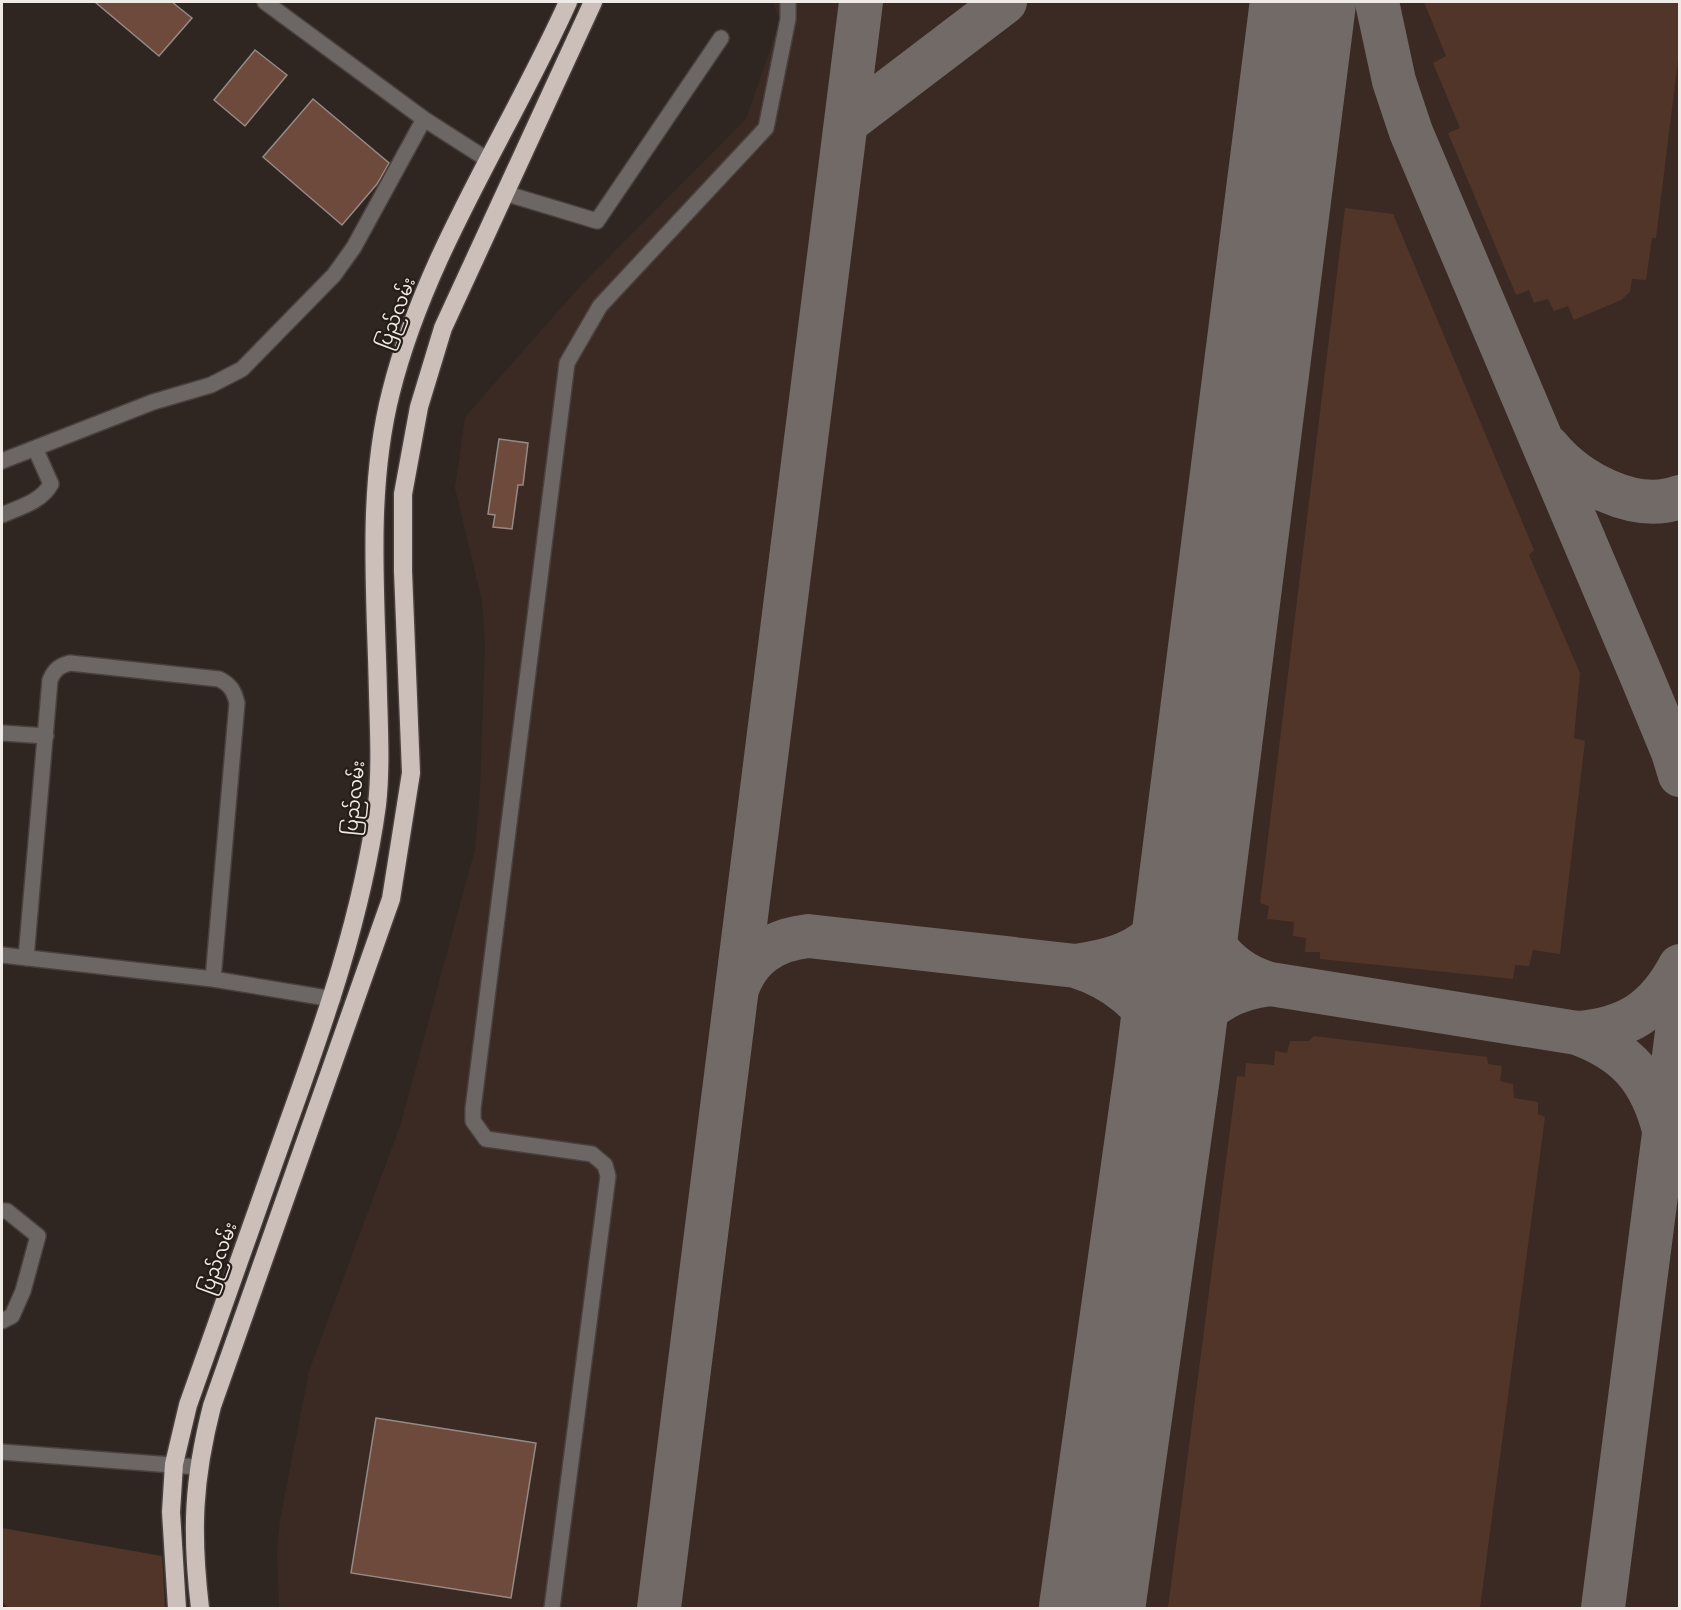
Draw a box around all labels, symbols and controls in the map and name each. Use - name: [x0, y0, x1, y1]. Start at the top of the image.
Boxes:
- street label: ပြည်လမ်း: [371, 274, 424, 354]
- street label: ပြည်လမ်း: [338, 759, 373, 837]
- street label: ပြည်လမ်း: [193, 1219, 245, 1299]

